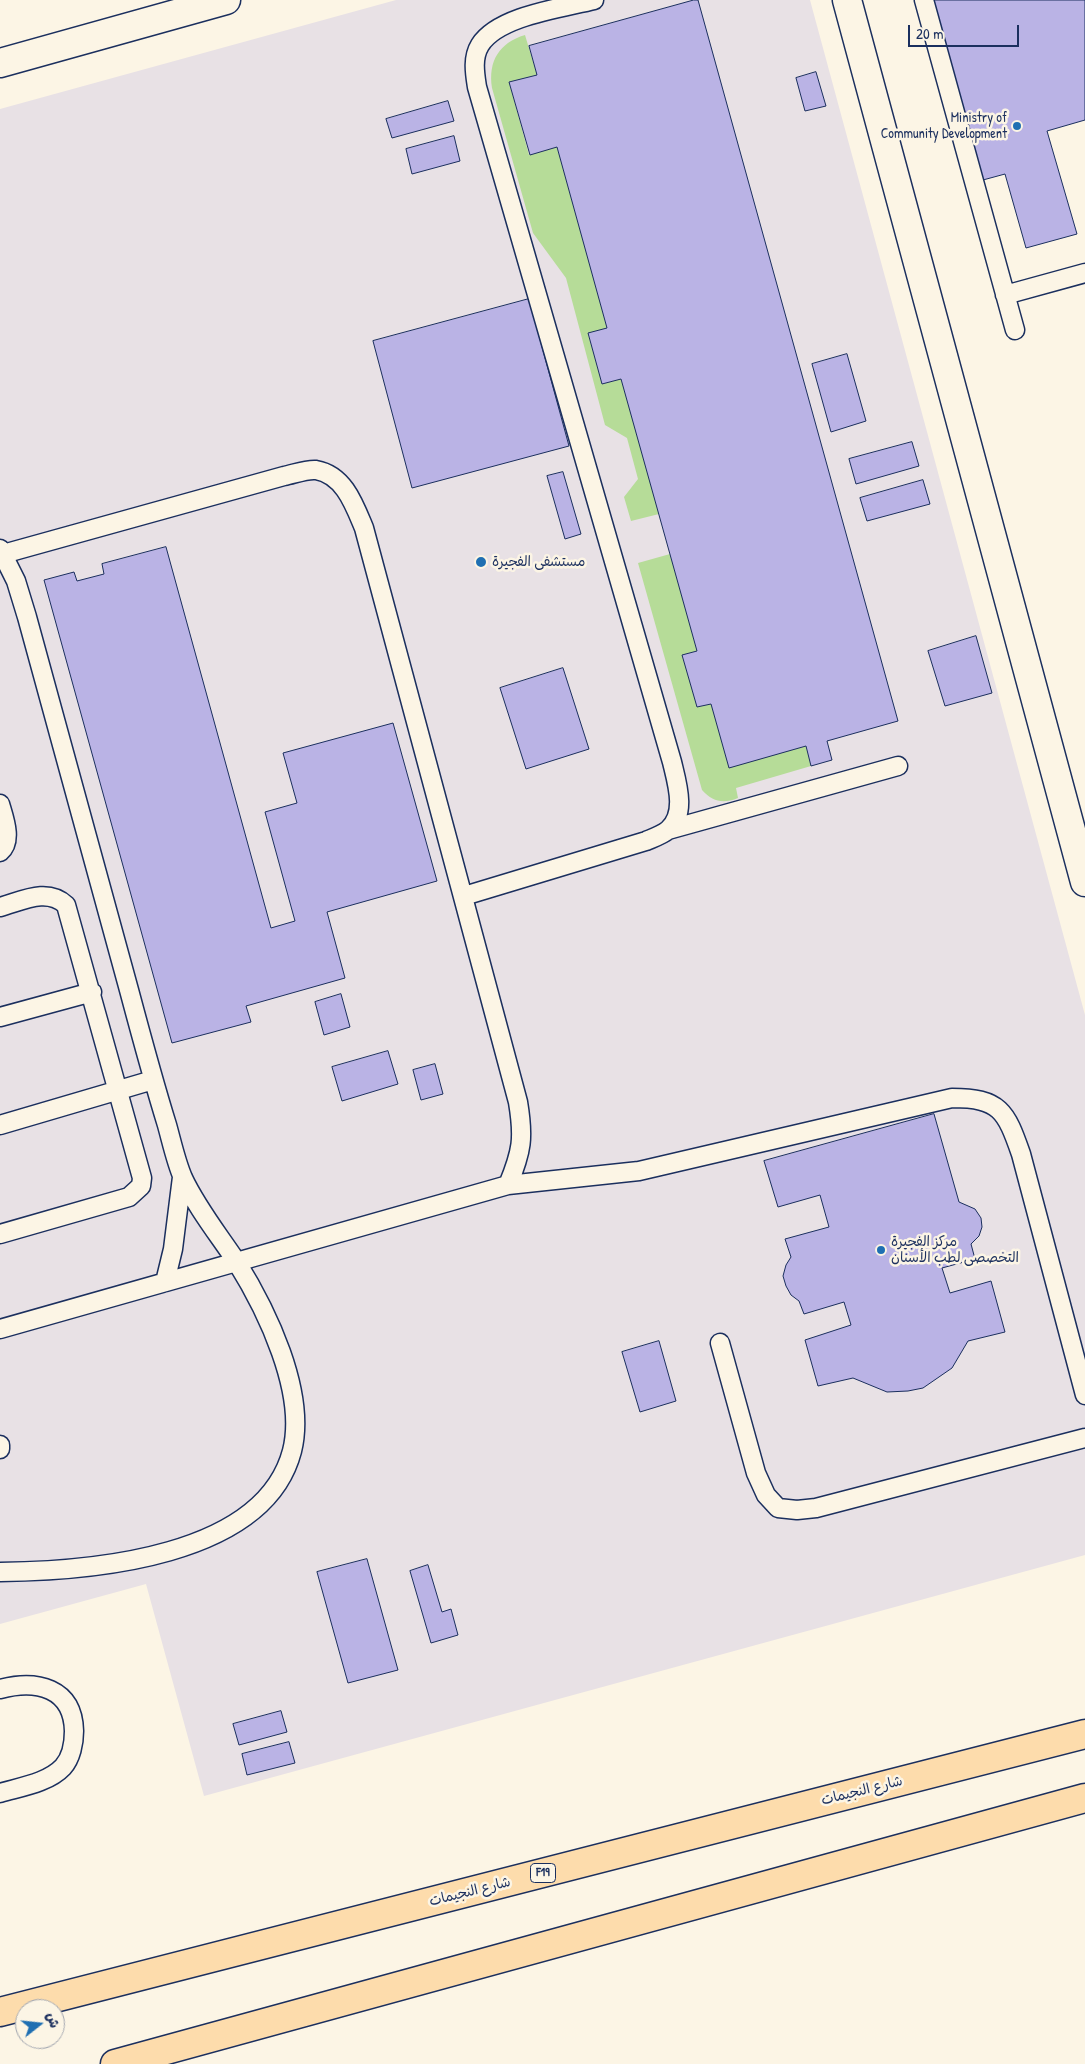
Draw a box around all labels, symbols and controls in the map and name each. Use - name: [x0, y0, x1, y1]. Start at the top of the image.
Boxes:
- scale bar: [910, 15, 1021, 47]
- text: 20 m: [916, 23, 943, 44]
- place label: Ministry of Community Development: [881, 110, 1007, 142]
- marker: Ministry of Community Development: [1011, 120, 1023, 132]
- place label: مستشفى الفجيرة: [492, 554, 585, 570]
- marker: مستشفى الفجيرة: [474, 555, 488, 569]
- place label: مركز الفجيرة التخصصى لطب الأسنان: [891, 1234, 1019, 1266]
- marker: مركز الفجيرة التخصصى لطب الأسنان: [875, 1244, 887, 1256]
- street label: شارع النجيمات: [820, 1773, 904, 1809]
- road number: F19: [530, 1864, 556, 1882]
- street label: شارع النجيمات: [428, 1874, 512, 1910]
- north arrow: [15, 1999, 65, 2049]
- text: ش: [43, 2010, 65, 2030]

